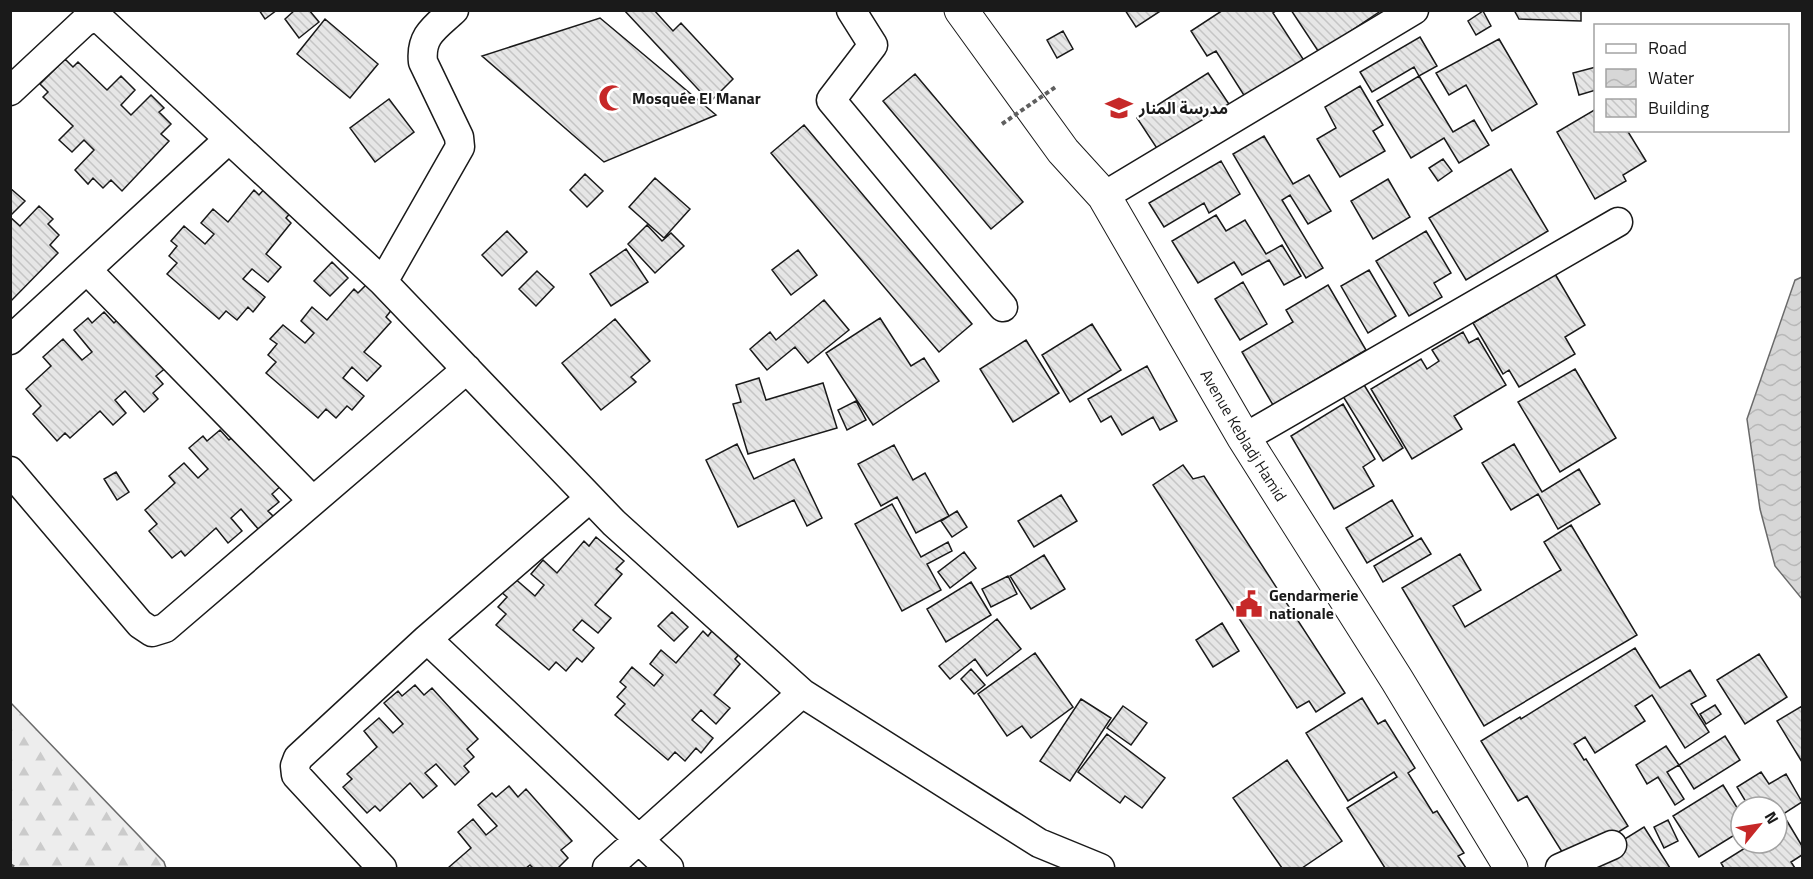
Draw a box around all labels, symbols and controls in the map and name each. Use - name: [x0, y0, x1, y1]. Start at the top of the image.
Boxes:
- legend: [1594, 24, 1789, 132]
- text: Road: [1648, 34, 1687, 61]
- text: Water: [1648, 64, 1694, 91]
- mosque icon: Mosquée El Manar: [597, 83, 627, 113]
- place label: Mosquée El Manar: [632, 86, 761, 110]
- school or university icon: مدرسة المنار: [1104, 93, 1134, 123]
- text: Building: [1648, 94, 1709, 121]
- place label: مدرسة المنار: [1138, 96, 1228, 120]
- street label: Avenue Kebladj Hamid: [1195, 365, 1293, 506]
- place label: Gendarmerie nationale: [1269, 583, 1359, 625]
- public building icon: Gendarmerie nationale: [1234, 589, 1264, 619]
- north arrow: [1729, 795, 1789, 855]
- text: N: [1759, 807, 1785, 828]

